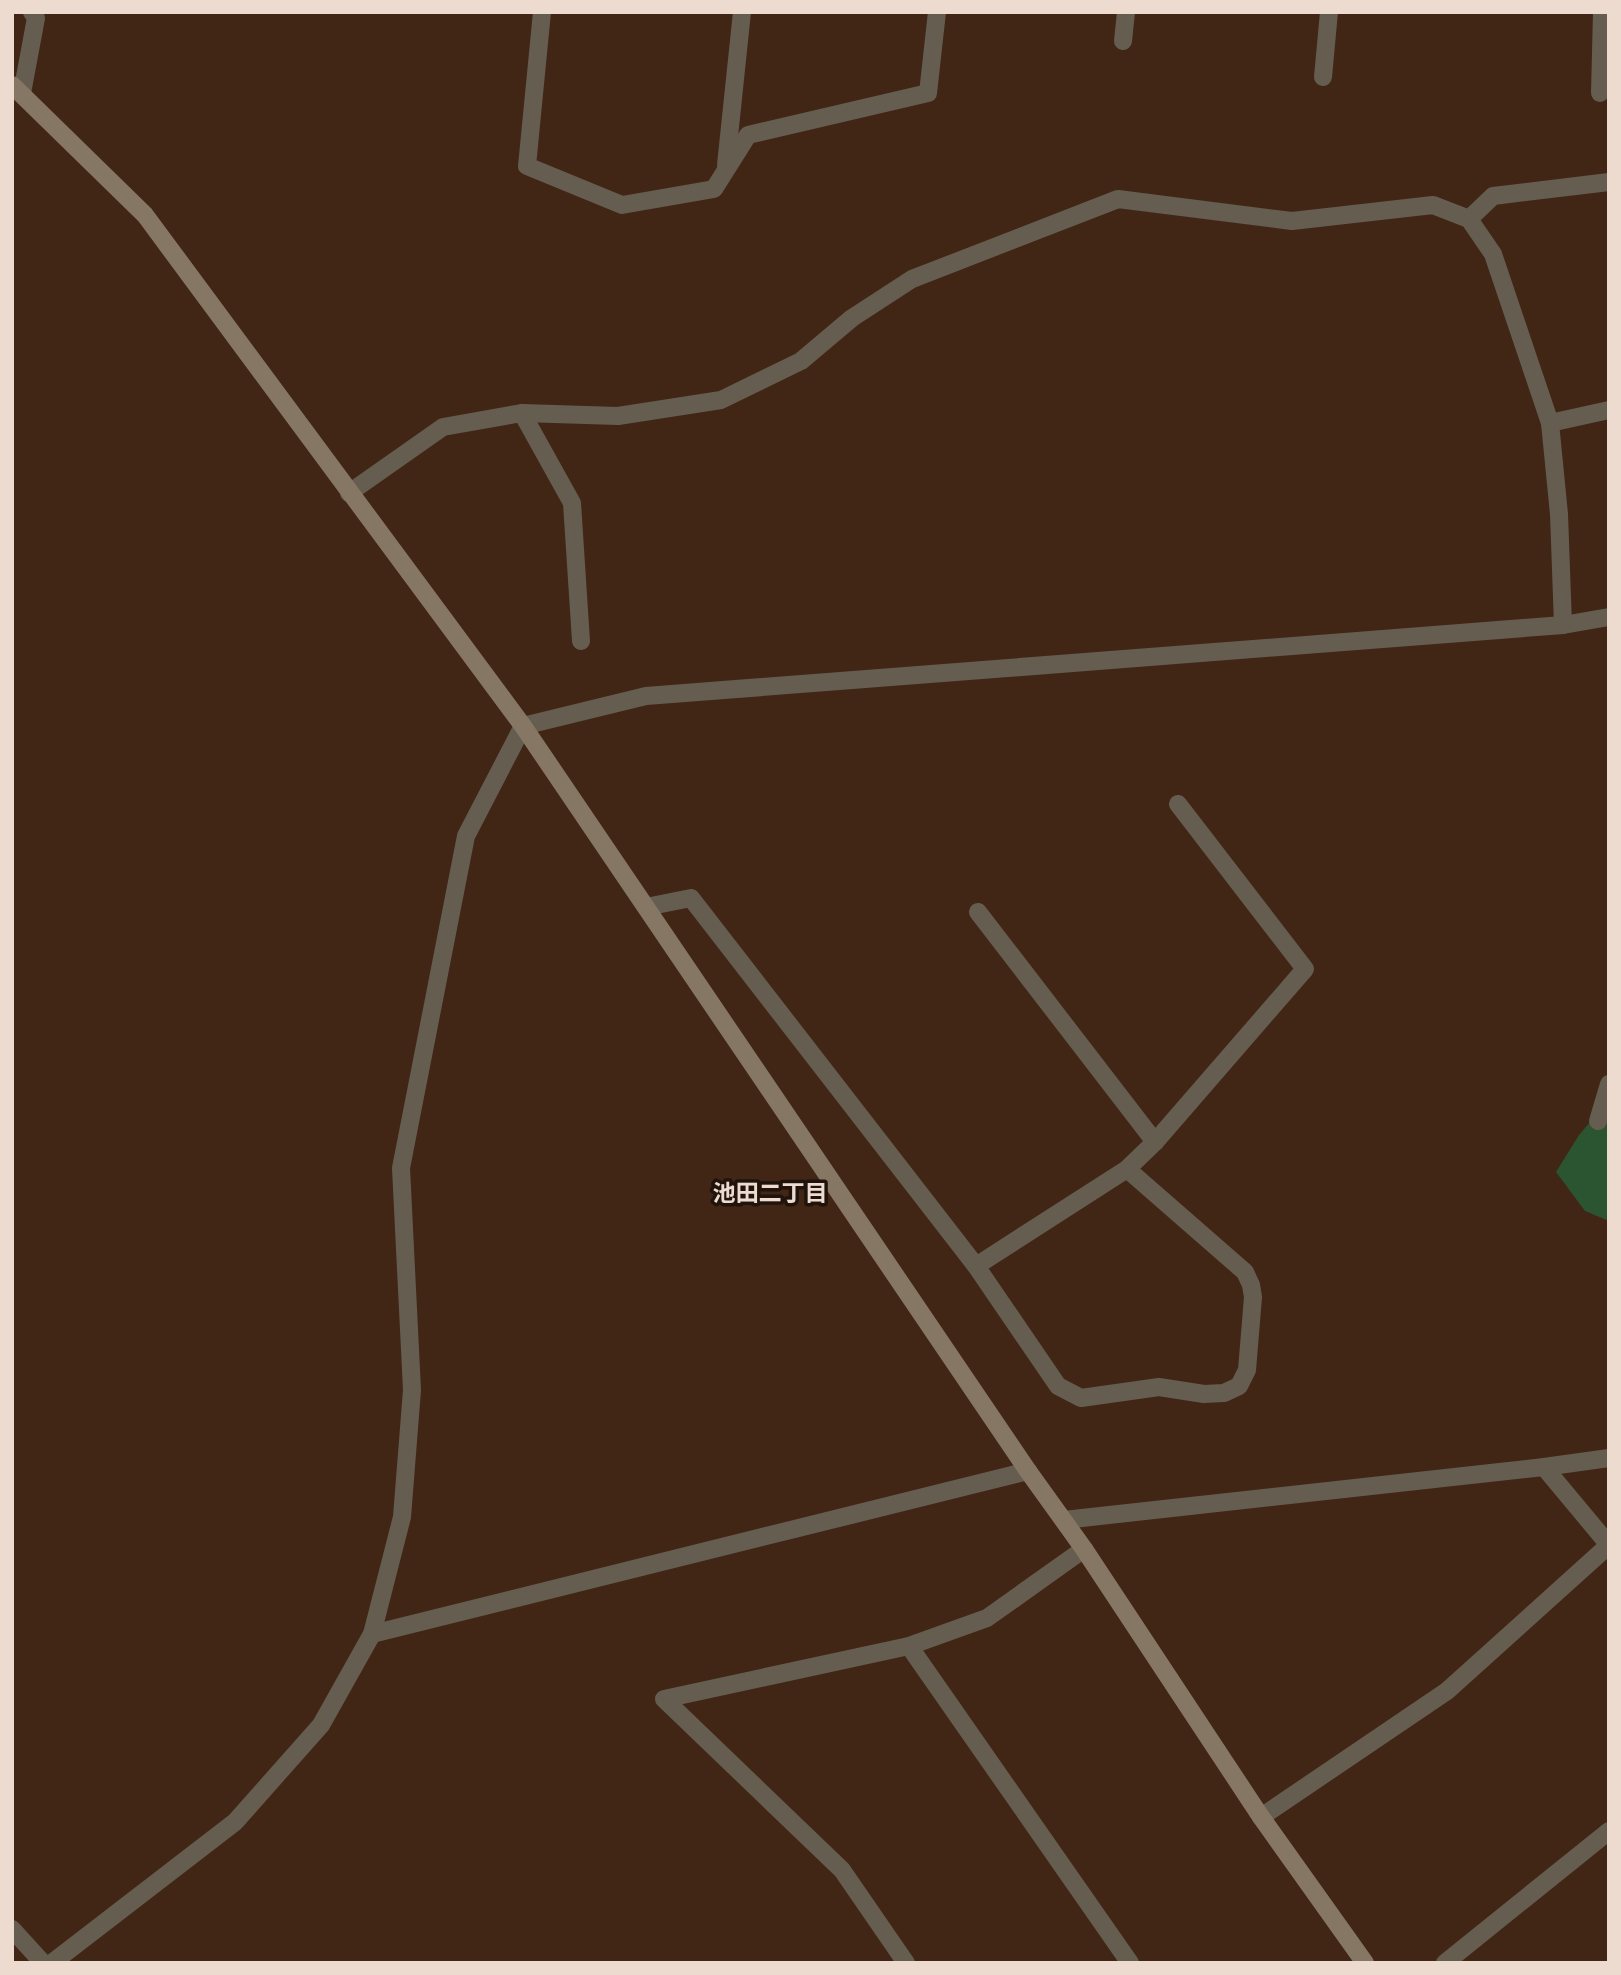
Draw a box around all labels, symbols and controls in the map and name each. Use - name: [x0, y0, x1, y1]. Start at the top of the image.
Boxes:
- district label: 池田二丁目: [713, 1180, 828, 1207]

